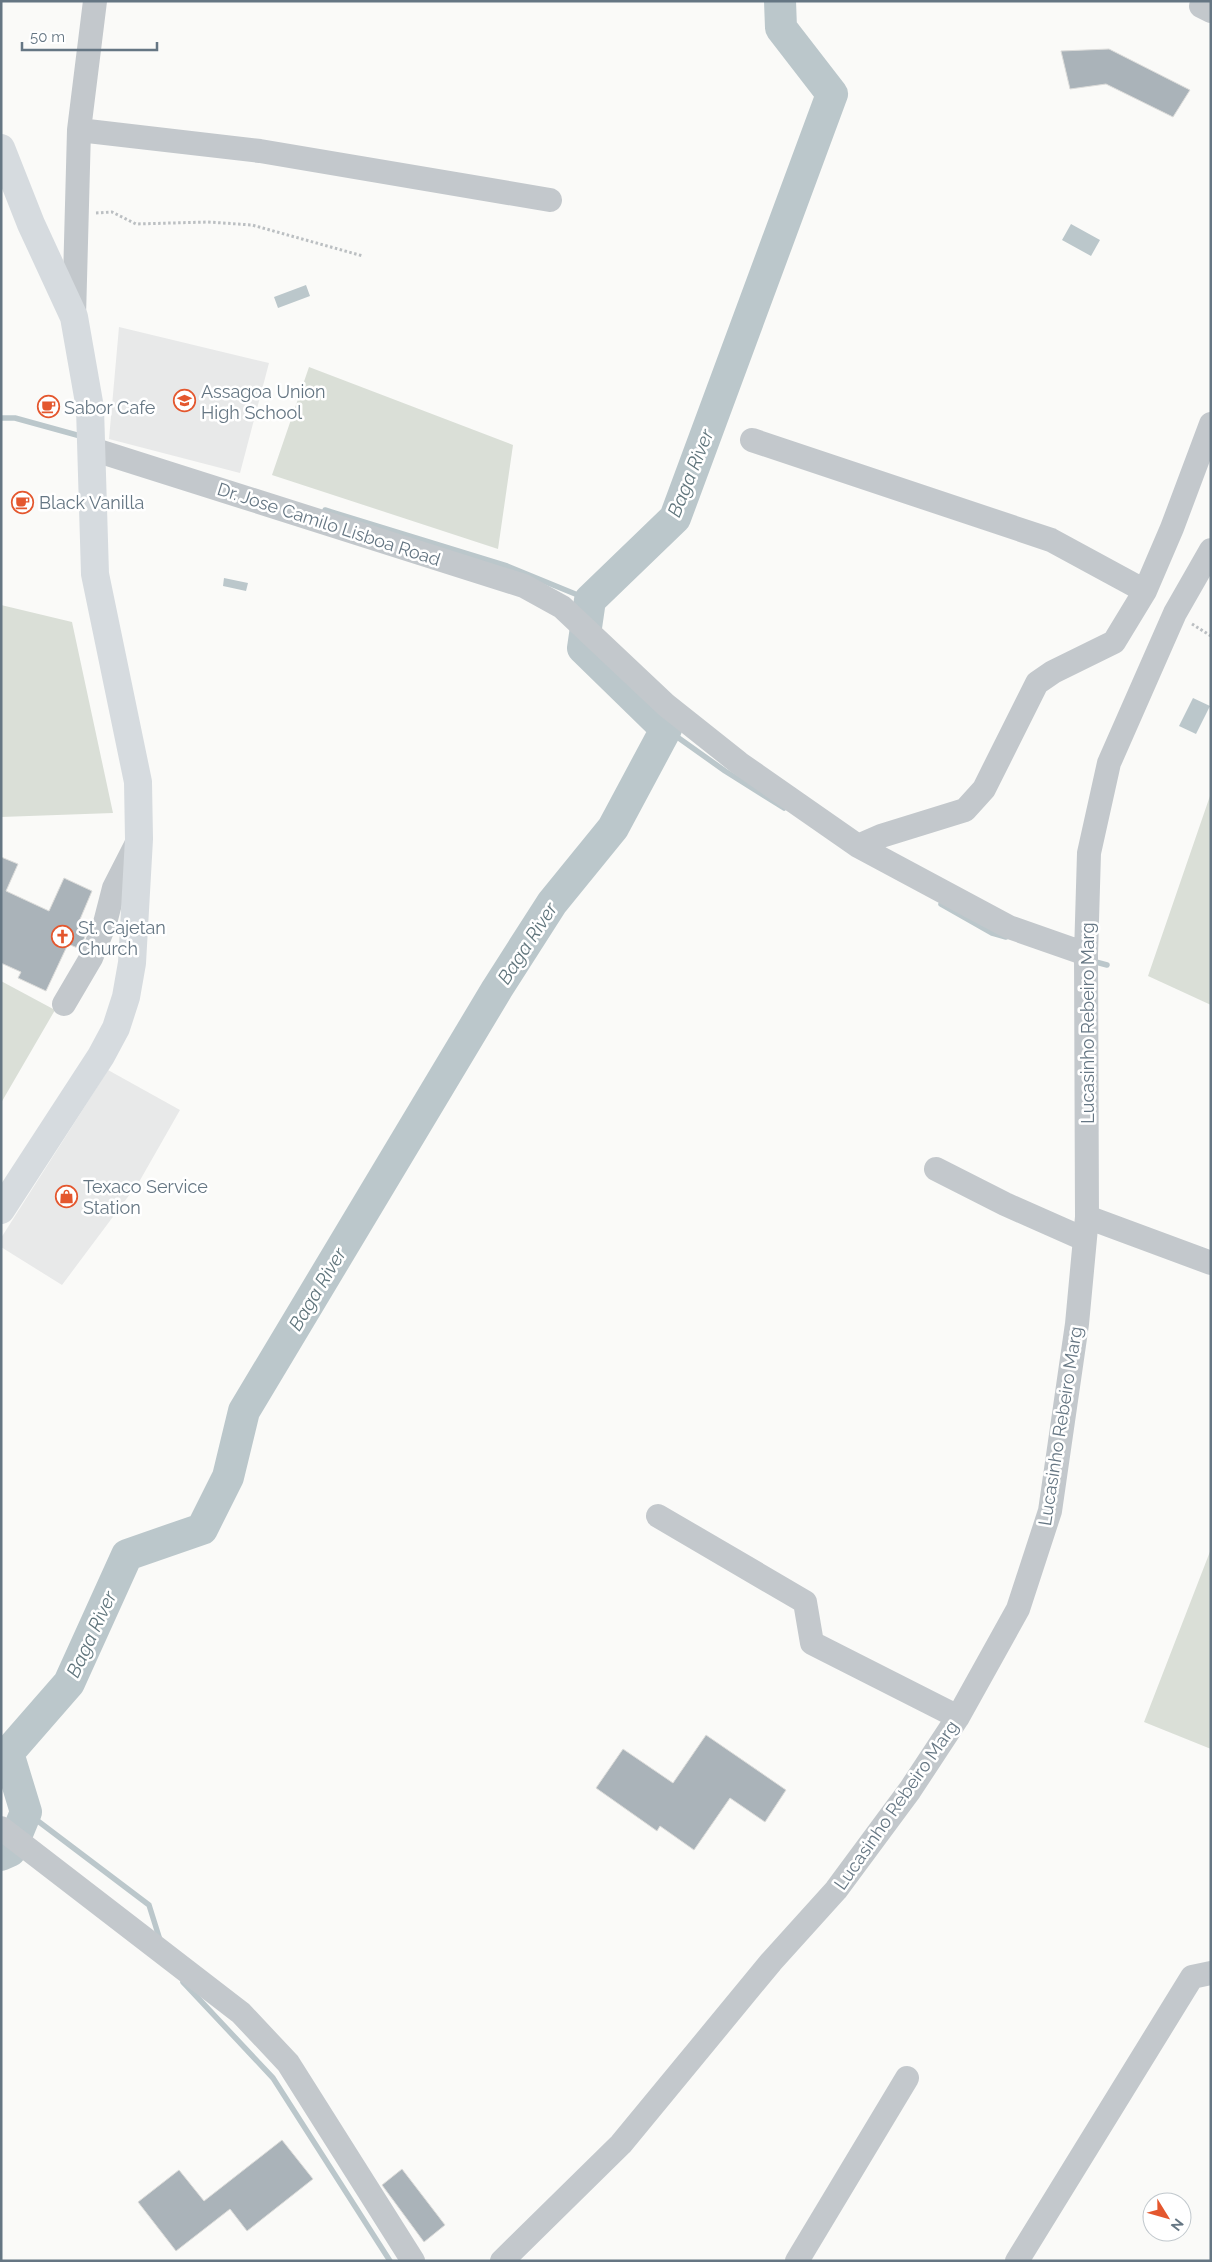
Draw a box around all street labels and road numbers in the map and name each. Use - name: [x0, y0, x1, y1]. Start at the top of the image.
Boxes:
- street label: Dr. Jose Camilo Lisboa Road: [215, 478, 443, 570]
- street label: Lucasinho Rebeiro Marg: [1077, 922, 1098, 1124]
- street label: Lucasinho Rebeiro Marg: [1034, 1325, 1086, 1527]
- street label: Lucasinho Rebeiro Marg: [830, 1716, 962, 1894]

